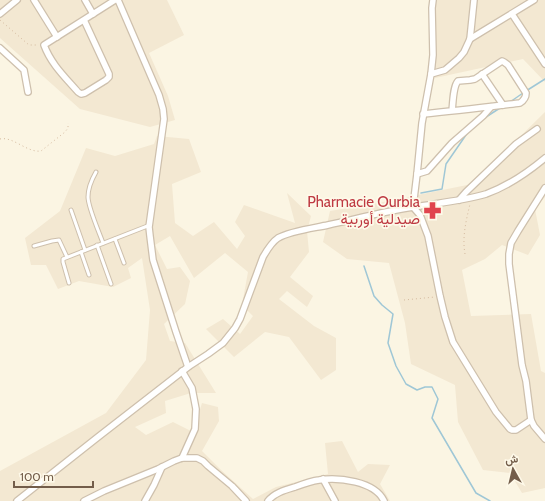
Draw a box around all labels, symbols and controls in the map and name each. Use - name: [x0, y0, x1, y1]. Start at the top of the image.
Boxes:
- place label: Pharmacie Ourbia صيدلية أوربية: [307, 193, 421, 228]
- pharmacy icon: Pharmacie Ourbia صيدلية أوربية: [423, 201, 443, 221]
- north arrow: [493, 449, 533, 489]
- text: ش: [504, 451, 519, 467]
- scale bar: [14, 463, 93, 489]
- text: 100 m: [20, 469, 54, 484]

